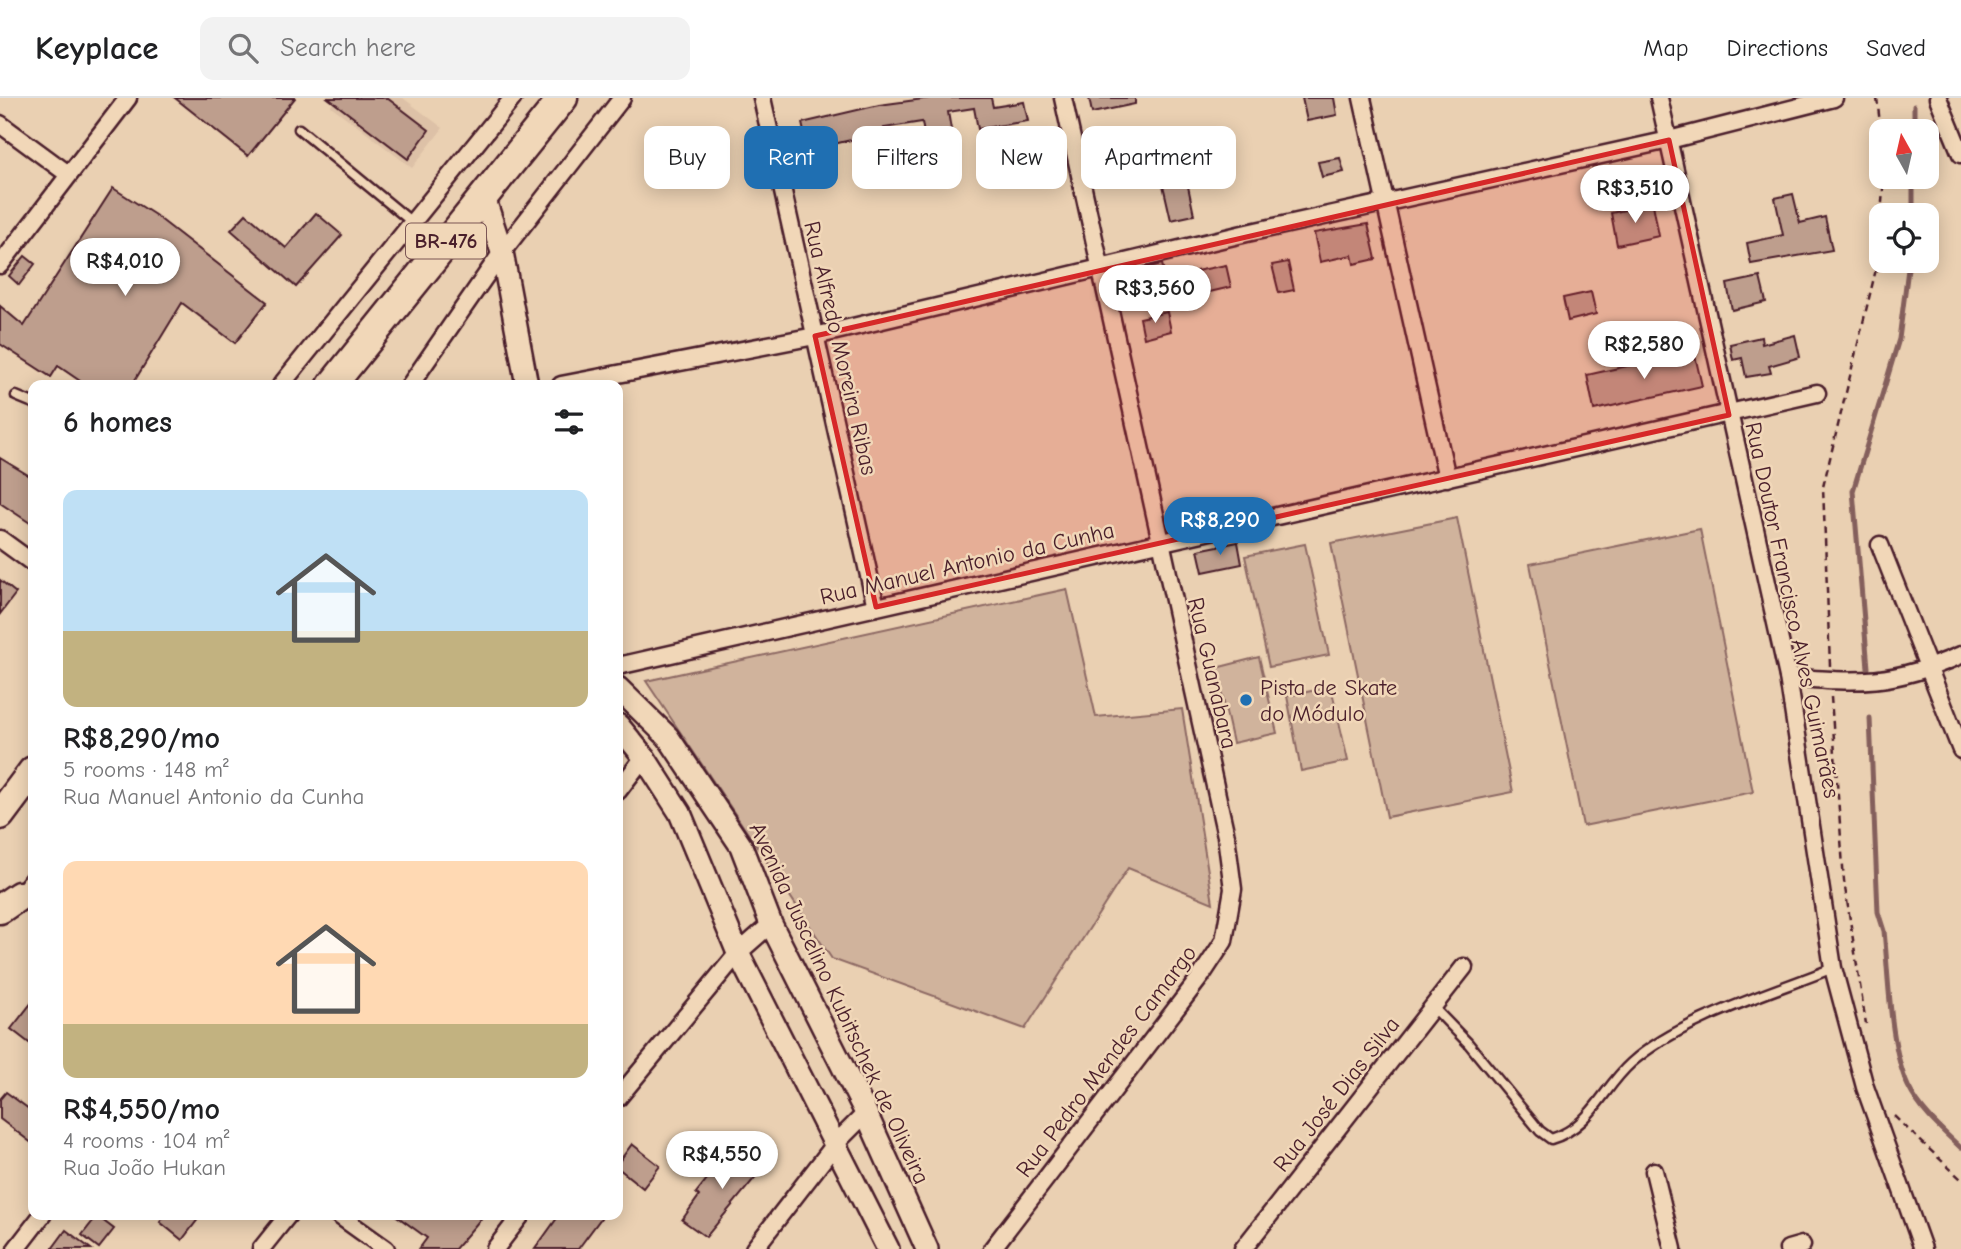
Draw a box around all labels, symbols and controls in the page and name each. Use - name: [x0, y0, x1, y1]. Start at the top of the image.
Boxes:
- search box: [200, 17, 690, 80]
- text: Keyplace: [35, 29, 158, 67]
- icon: search: [224, 29, 262, 67]
- text: Search here: [280, 33, 416, 63]
- text: Map: [1643, 34, 1689, 62]
- text: Directions: [1727, 34, 1828, 62]
- text: Saved: [1866, 34, 1926, 62]
- north arrow: [1869, 119, 1939, 189]
- map controls: [1869, 119, 1939, 273]
- chip: Buy: [644, 126, 730, 189]
- chip: Rent: [744, 126, 838, 189]
- chip: Filters: [852, 126, 962, 189]
- chip: New: [976, 126, 1067, 189]
- chip: Apartment: [1081, 126, 1236, 189]
- pin: R$3,510: [1570, 166, 1700, 225]
- text: R$3,510: [1596, 174, 1674, 201]
- button: locate: [1869, 203, 1939, 273]
- street label: Rua Alfredo Moreira Ribas: [798, 218, 883, 478]
- road number: BR-476: [406, 223, 486, 258]
- pin: R$4,010: [60, 238, 190, 298]
- text: R$4,010: [86, 247, 164, 274]
- pin: R$3,560: [1090, 266, 1220, 325]
- text: R$3,560: [1115, 274, 1195, 301]
- pin: R$2,580: [1579, 322, 1709, 381]
- text: R$2,580: [1604, 330, 1684, 357]
- icon: filters: [550, 403, 588, 441]
- text: 6 homes: [63, 405, 172, 440]
- street label: Rua Doutor Francisco Alves Guimarães: [1739, 420, 1846, 801]
- pin: R$8,290: [1155, 498, 1285, 557]
- text: R$8,290: [1180, 506, 1260, 533]
- street label: Rua Manuel Antonio da Cunha: [817, 516, 1117, 611]
- icon: home: [263, 535, 389, 661]
- street label: Rua Guanabara: [1182, 595, 1243, 751]
- place label: Pista de Skate do Módulo: [1260, 674, 1397, 727]
- marker: Pista de Skate do Módulo: [1238, 692, 1254, 708]
- text: R$8,290/mo: [63, 721, 220, 756]
- text: 5 rooms · 148 m²: [63, 756, 229, 783]
- text: Rua Manuel Antonio da Cunha: [63, 783, 364, 810]
- street label: Avenida Juscelino Kubitschek de Oliveira: [744, 818, 935, 1188]
- icon: home: [263, 906, 389, 1032]
- street label: Rua Pedro Mendes Camargo: [1010, 940, 1202, 1183]
- street label: Rua José Dias Silva: [1268, 1012, 1405, 1177]
- text: R$4,550/mo: [63, 1092, 220, 1127]
- text: 4 rooms · 104 m²: [63, 1127, 230, 1154]
- pin: R$4,550: [657, 1132, 787, 1191]
- text: R$4,550: [682, 1140, 762, 1167]
- text: Rua João Hukan: [63, 1154, 226, 1181]

